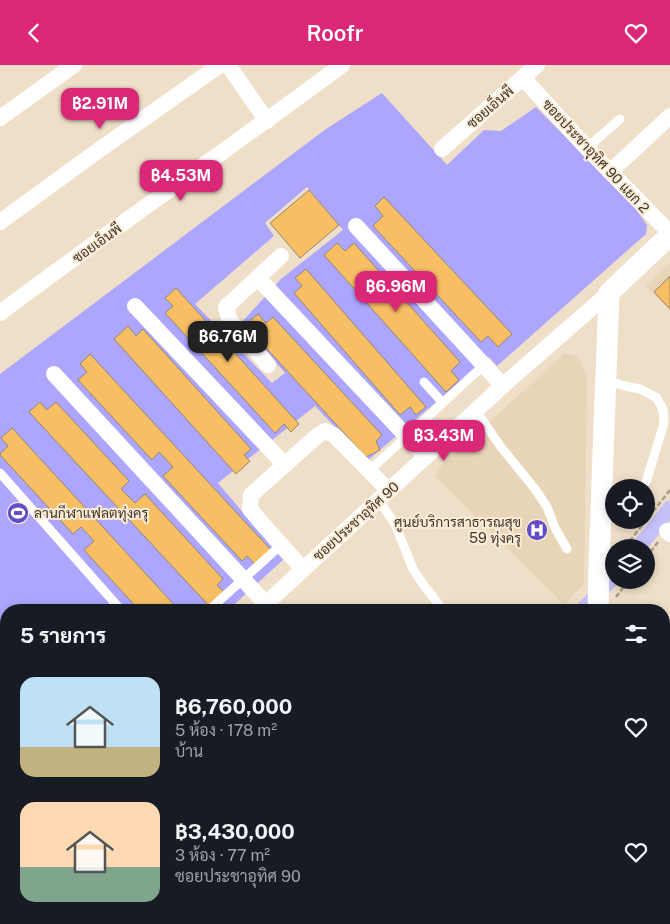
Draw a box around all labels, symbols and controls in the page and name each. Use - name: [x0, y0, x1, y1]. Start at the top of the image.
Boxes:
- icon: back: [20, 19, 48, 47]
- icon: heart: [622, 19, 650, 47]
- text: Roofr: [306, 20, 364, 46]
- street label: ซอยเอ็นพี: [463, 82, 517, 132]
- pin: ฿2.91M: [59, 87, 141, 130]
- text: ฿2.91M: [72, 94, 128, 113]
- street label: ซอยประชาอุทิศ 90 แยก 2: [538, 96, 653, 217]
- pin: ฿4.53M: [140, 159, 222, 202]
- text: ฿4.53M: [151, 166, 211, 185]
- street label: ซอยเอ็นพี: [69, 219, 125, 266]
- pin: ฿6.96M: [355, 271, 437, 313]
- text: ฿6.96M: [366, 277, 426, 296]
- pin: ฿6.76M: [187, 321, 269, 363]
- text: ฿6.76M: [199, 327, 257, 346]
- pin: ฿3.43M: [403, 419, 485, 462]
- text: ฿3.43M: [414, 426, 474, 445]
- street label: ซอยประชาอุทิศ 90: [310, 478, 404, 565]
- map controls: [605, 479, 655, 589]
- button: locate: [605, 479, 655, 529]
- sports icon: ลานกีฬาแฟลตทุ่งครุ: [6, 501, 30, 525]
- place label: ลานกีฬาแฟลตทุ่งครุ: [34, 504, 149, 523]
- place label: ศูนย์บริการสาธารณสุข 59 ทุ่งครุ: [394, 513, 521, 548]
- hospital icon: ศูนย์บริการสาธารณสุข 59 ทุ่งครุ: [525, 518, 549, 542]
- button: layers: [605, 539, 655, 589]
- icon: filters: [622, 620, 650, 648]
- text: 5 รายการ: [20, 623, 106, 648]
- text: ฿6,760,000: [175, 694, 292, 719]
- icon: home: [60, 697, 120, 757]
- icon: heart: [622, 713, 650, 741]
- text: 5 ห้อง · 178 m²: [175, 721, 277, 740]
- text: บ้าน: [175, 742, 203, 761]
- text: ฿3,430,000: [175, 819, 295, 844]
- icon: home: [60, 822, 120, 882]
- icon: heart: [622, 838, 650, 866]
- text: 3 ห้อง · 77 m²: [175, 846, 270, 865]
- text: ซอยประชาอุทิศ 90: [175, 867, 301, 886]

